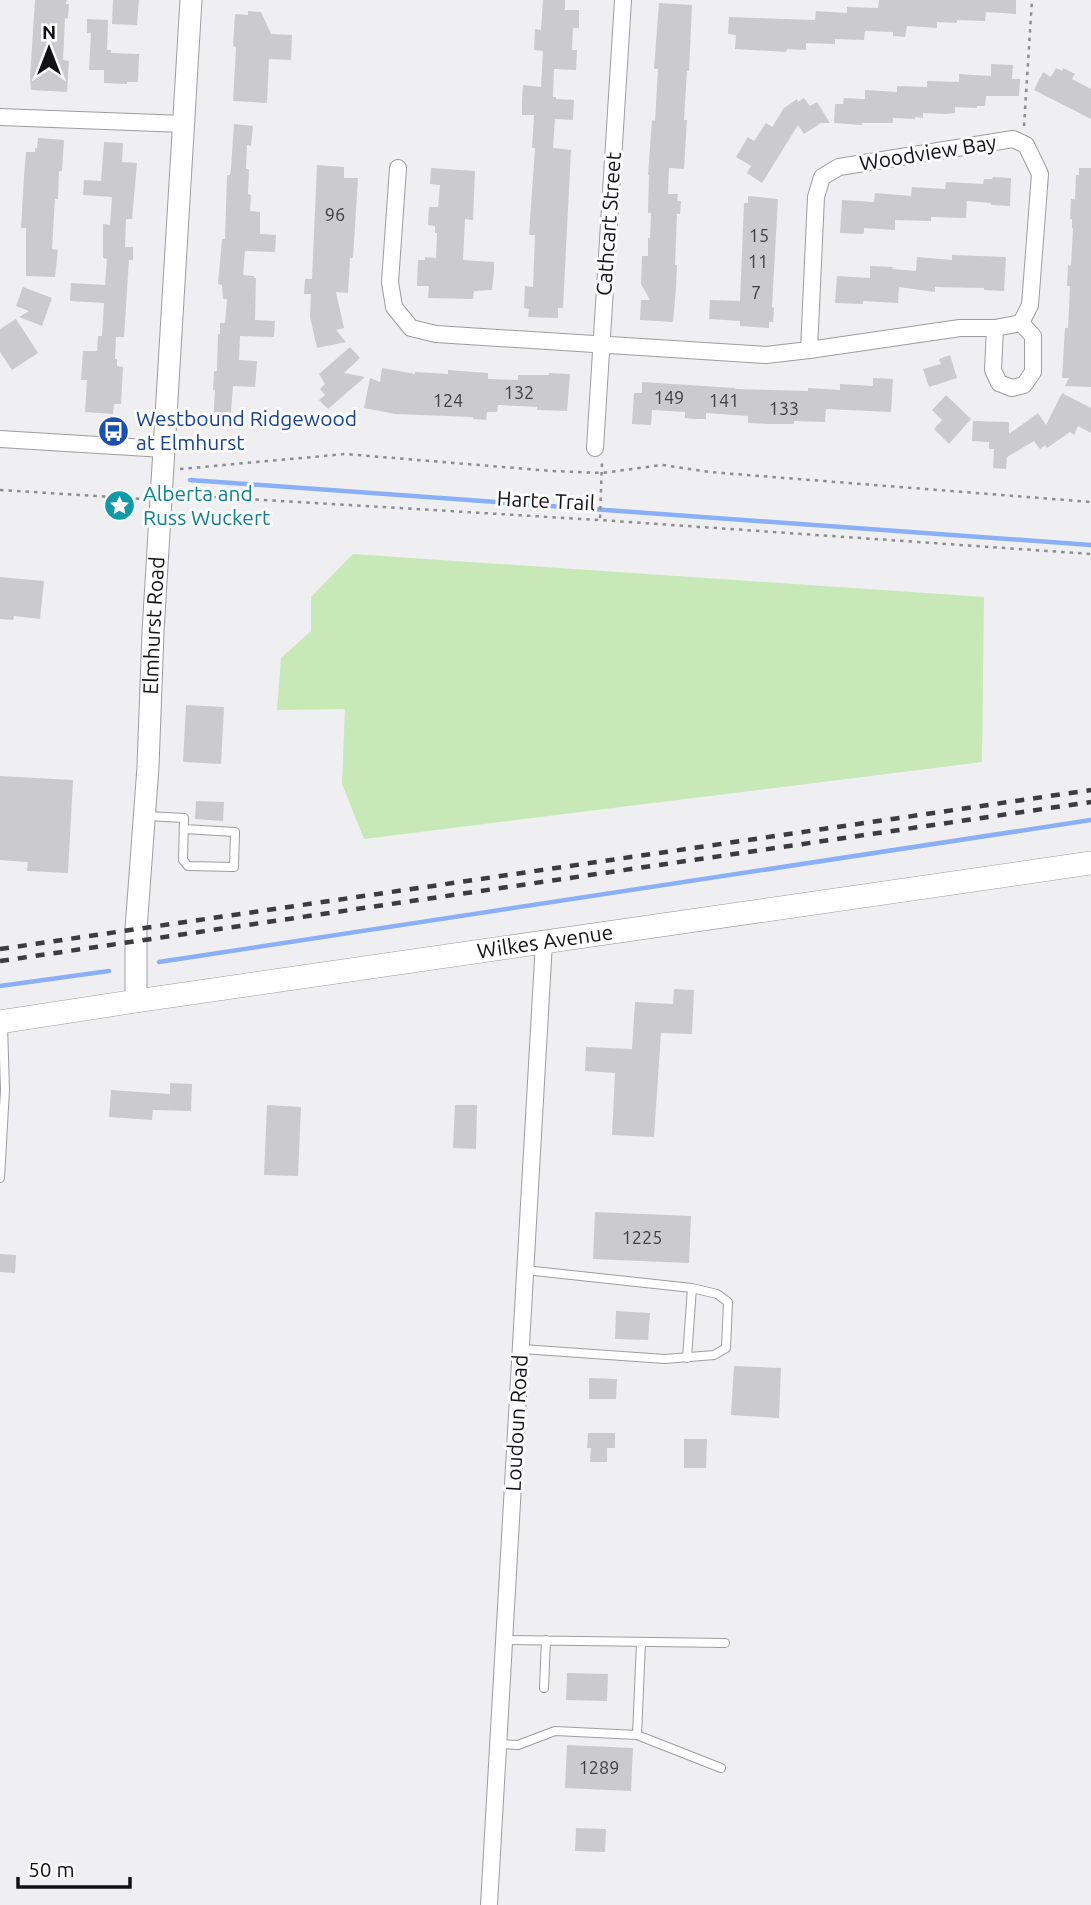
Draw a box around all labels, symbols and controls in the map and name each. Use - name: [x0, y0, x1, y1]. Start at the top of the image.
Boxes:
- north arrow: [14, 14, 84, 84]
- text: N: [42, 21, 56, 43]
- street label: Woodview Bay: [858, 129, 998, 175]
- street label: Cathcart Street: [591, 151, 625, 297]
- house number: 96: [325, 204, 345, 224]
- house number: 15: [749, 225, 769, 245]
- house number: 11: [748, 251, 768, 271]
- house number: 7: [751, 282, 761, 302]
- house number: 132: [504, 382, 534, 402]
- house number: 149: [654, 387, 684, 407]
- house number: 124: [433, 390, 463, 410]
- house number: 141: [709, 390, 739, 410]
- house number: 133: [769, 398, 799, 418]
- place label: Westbound Ridgewood at Elmhurst: [136, 406, 357, 454]
- bus stop icon: Westbound Ridgewood at Elmhurst: [96, 414, 130, 448]
- place label: Alberta and Russ Wuckert: [143, 481, 270, 529]
- street label: Harte Trail: [496, 485, 596, 515]
- place icon: Alberta and Russ Wuckert: [103, 489, 137, 523]
- street label: Elmhurst Road: [138, 556, 169, 695]
- street label: Wilkes Avenue: [475, 919, 615, 963]
- house number: 1225: [622, 1227, 662, 1247]
- street label: Loudoun Road: [500, 1354, 532, 1492]
- house number: 1289: [579, 1757, 619, 1777]
- scale bar: [18, 1846, 130, 1890]
- text: 50 m: [28, 1857, 75, 1881]

